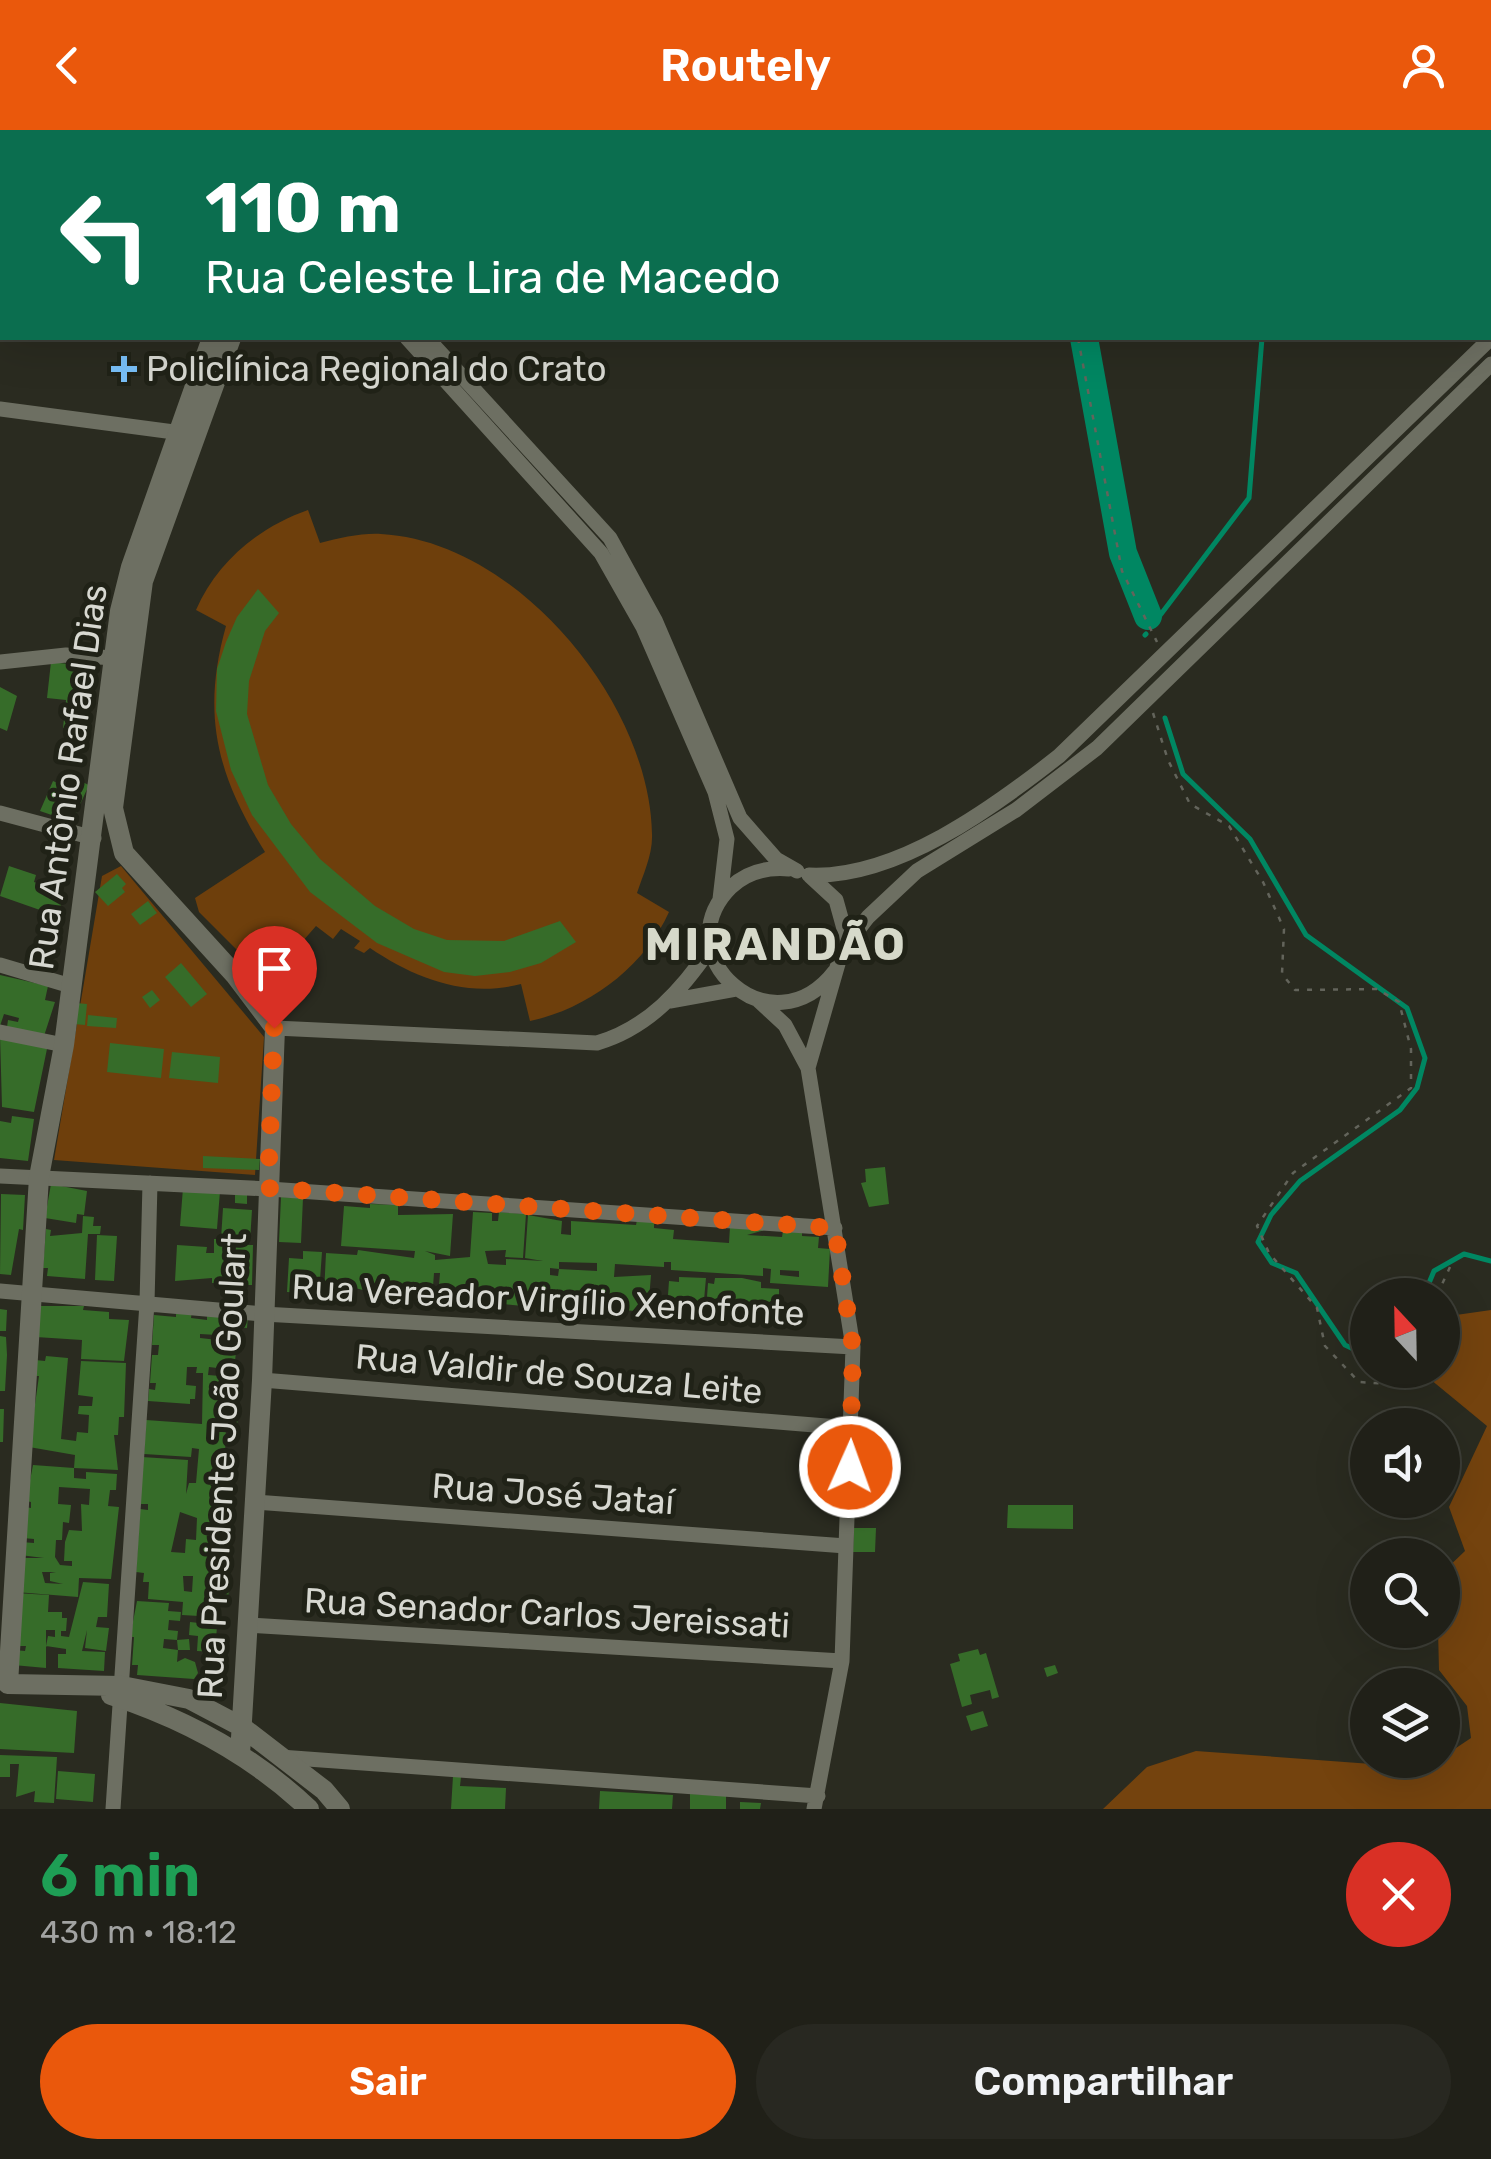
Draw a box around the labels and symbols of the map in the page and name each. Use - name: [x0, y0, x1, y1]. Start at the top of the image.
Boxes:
- place label: Policlínica Regional do Crato: [146, 348, 607, 390]
- marker: Policlínica Regional do Crato: [111, 356, 137, 382]
- street label: Rua Antônio Rafael Dias: [20, 582, 116, 972]
- district label: MIRANDÃO: [645, 918, 907, 971]
- pin: [232, 926, 317, 1029]
- street label: Rua Presidente João Goulart: [189, 1232, 255, 1700]
- street label: Rua Vereador Virgílio Xenofonte: [291, 1266, 805, 1334]
- north arrow: [1350, 1278, 1460, 1388]
- street label: Rua Valdir de Souza Leite: [354, 1335, 764, 1413]
- position arrow: [798, 1415, 902, 1519]
- street label: Rua José Jataí: [430, 1465, 677, 1524]
- street label: Rua Senador Carlos Jereissati: [303, 1579, 791, 1647]

